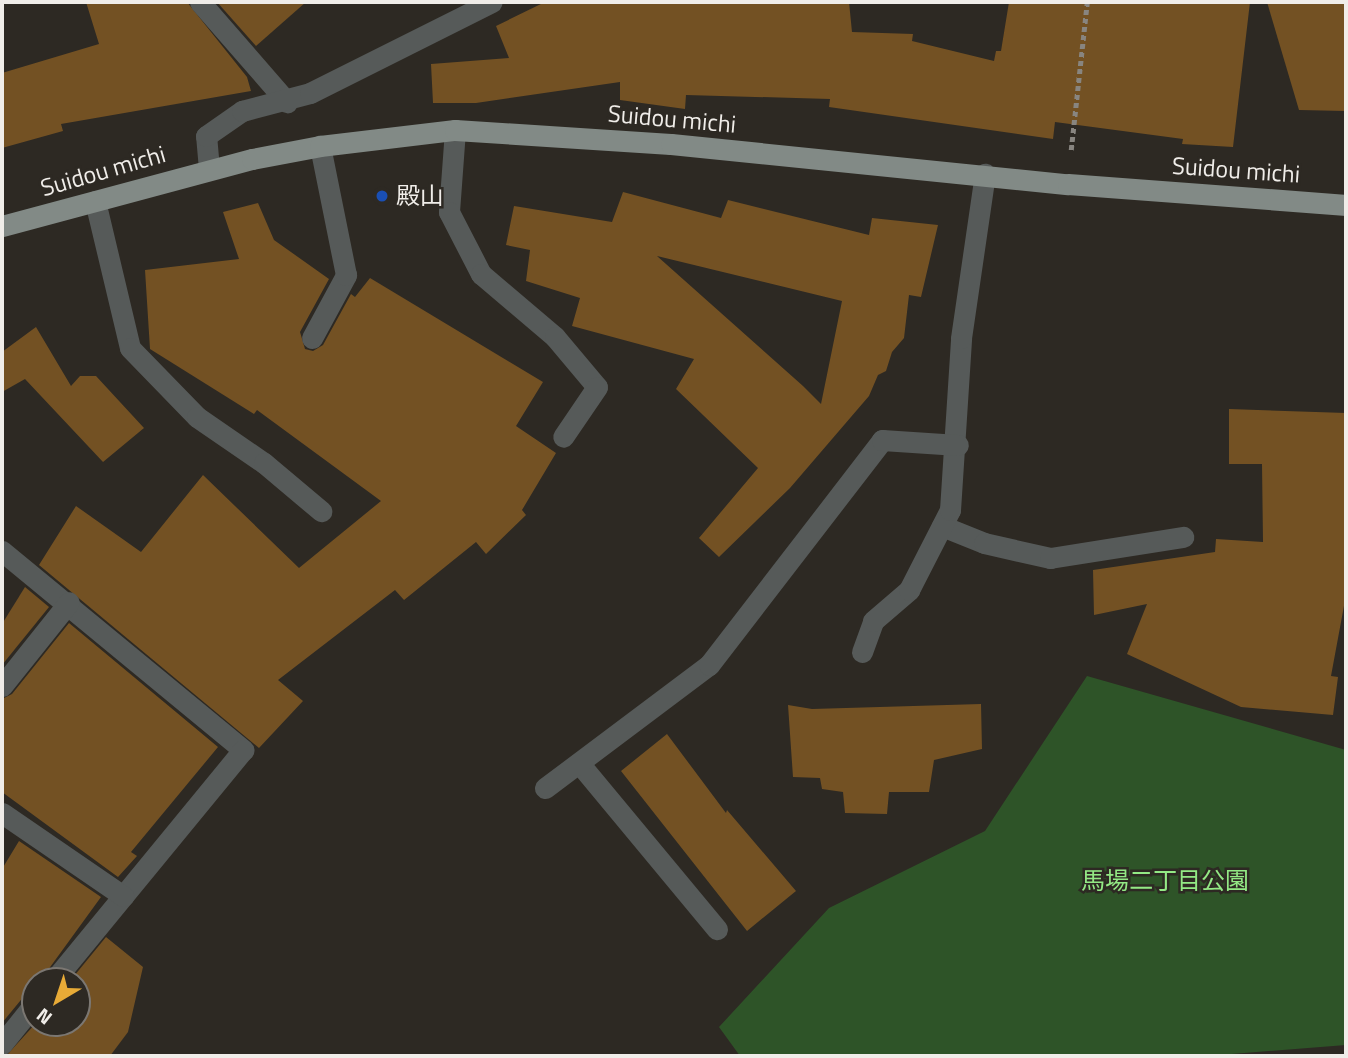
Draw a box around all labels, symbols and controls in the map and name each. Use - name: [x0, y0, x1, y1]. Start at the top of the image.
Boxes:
- street label: Suidou michi: [607, 99, 737, 139]
- street label: Suidou michi: [37, 139, 169, 203]
- street label: Suidou michi: [1171, 151, 1301, 189]
- place label: 殿山: [396, 182, 444, 210]
- marker: 殿山: [374, 188, 390, 204]
- park label: 馬場二丁目公園: [1081, 867, 1249, 895]
- north arrow: [21, 967, 91, 1037]
- text: N: [29, 1002, 58, 1033]

